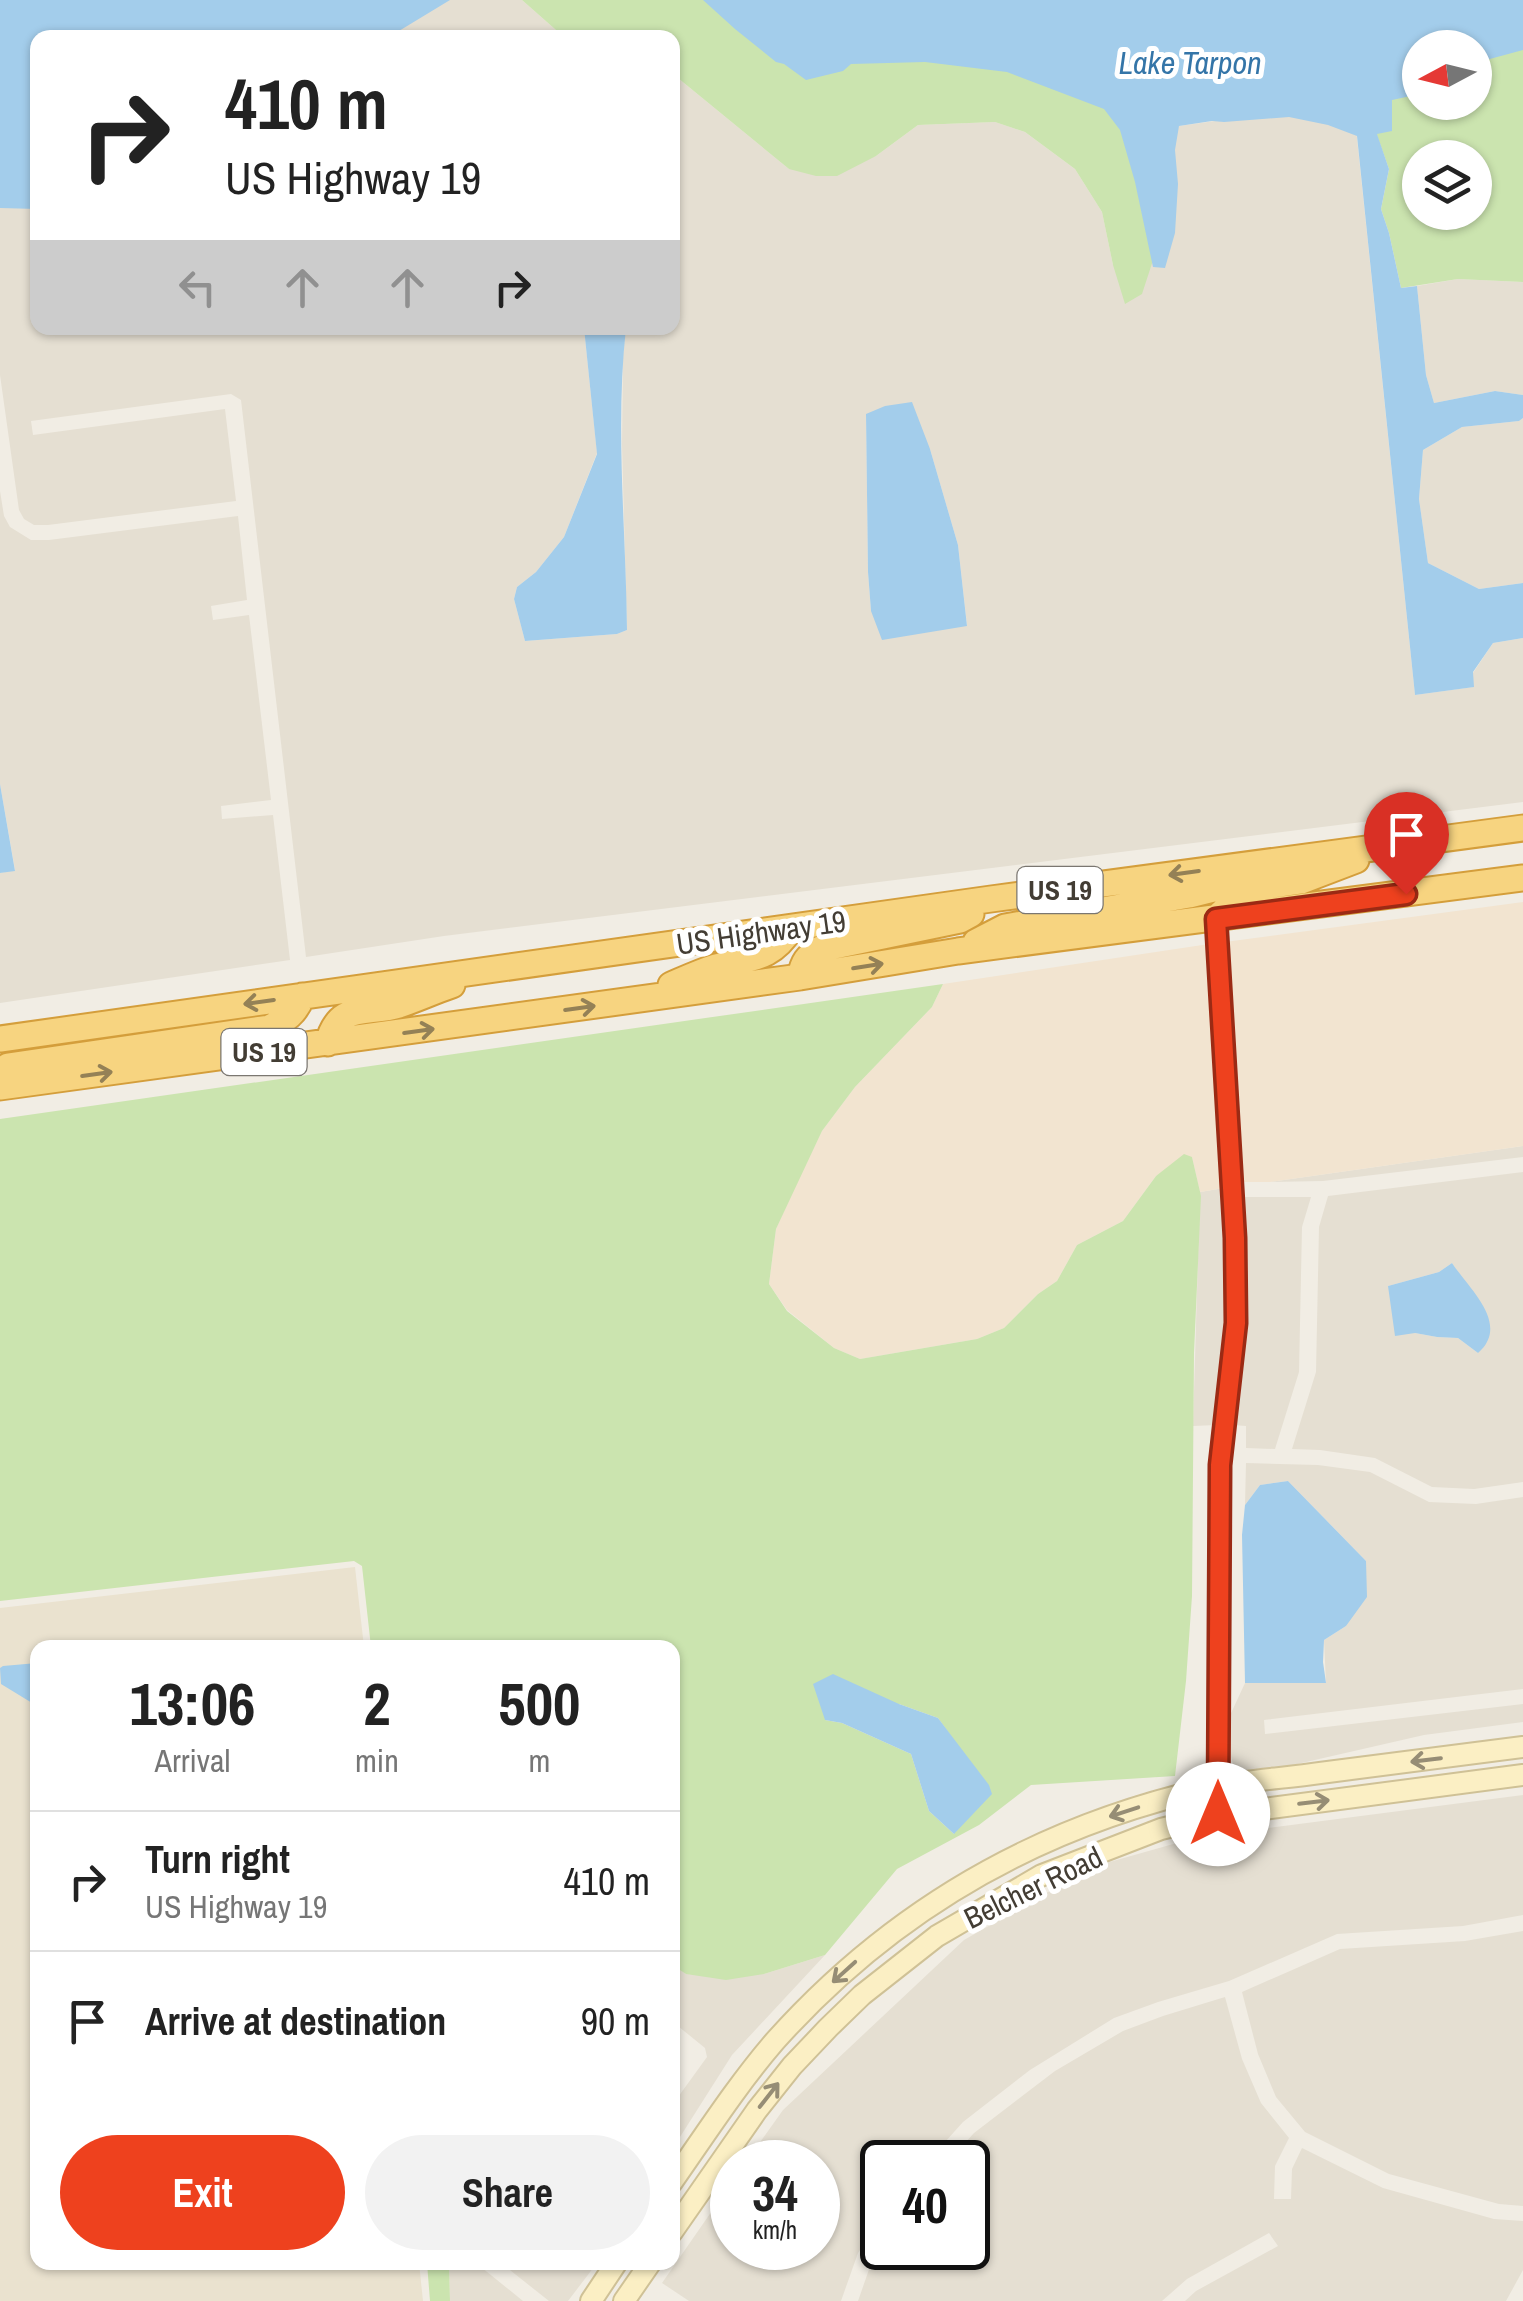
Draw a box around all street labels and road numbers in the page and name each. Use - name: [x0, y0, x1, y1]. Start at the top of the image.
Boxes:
- road number: US 19: [1018, 867, 1102, 913]
- street label: US Highway 19: [674, 900, 848, 964]
- road number: US 19: [222, 1029, 306, 1075]
- street label: Belcher Road: [957, 1836, 1109, 1938]

